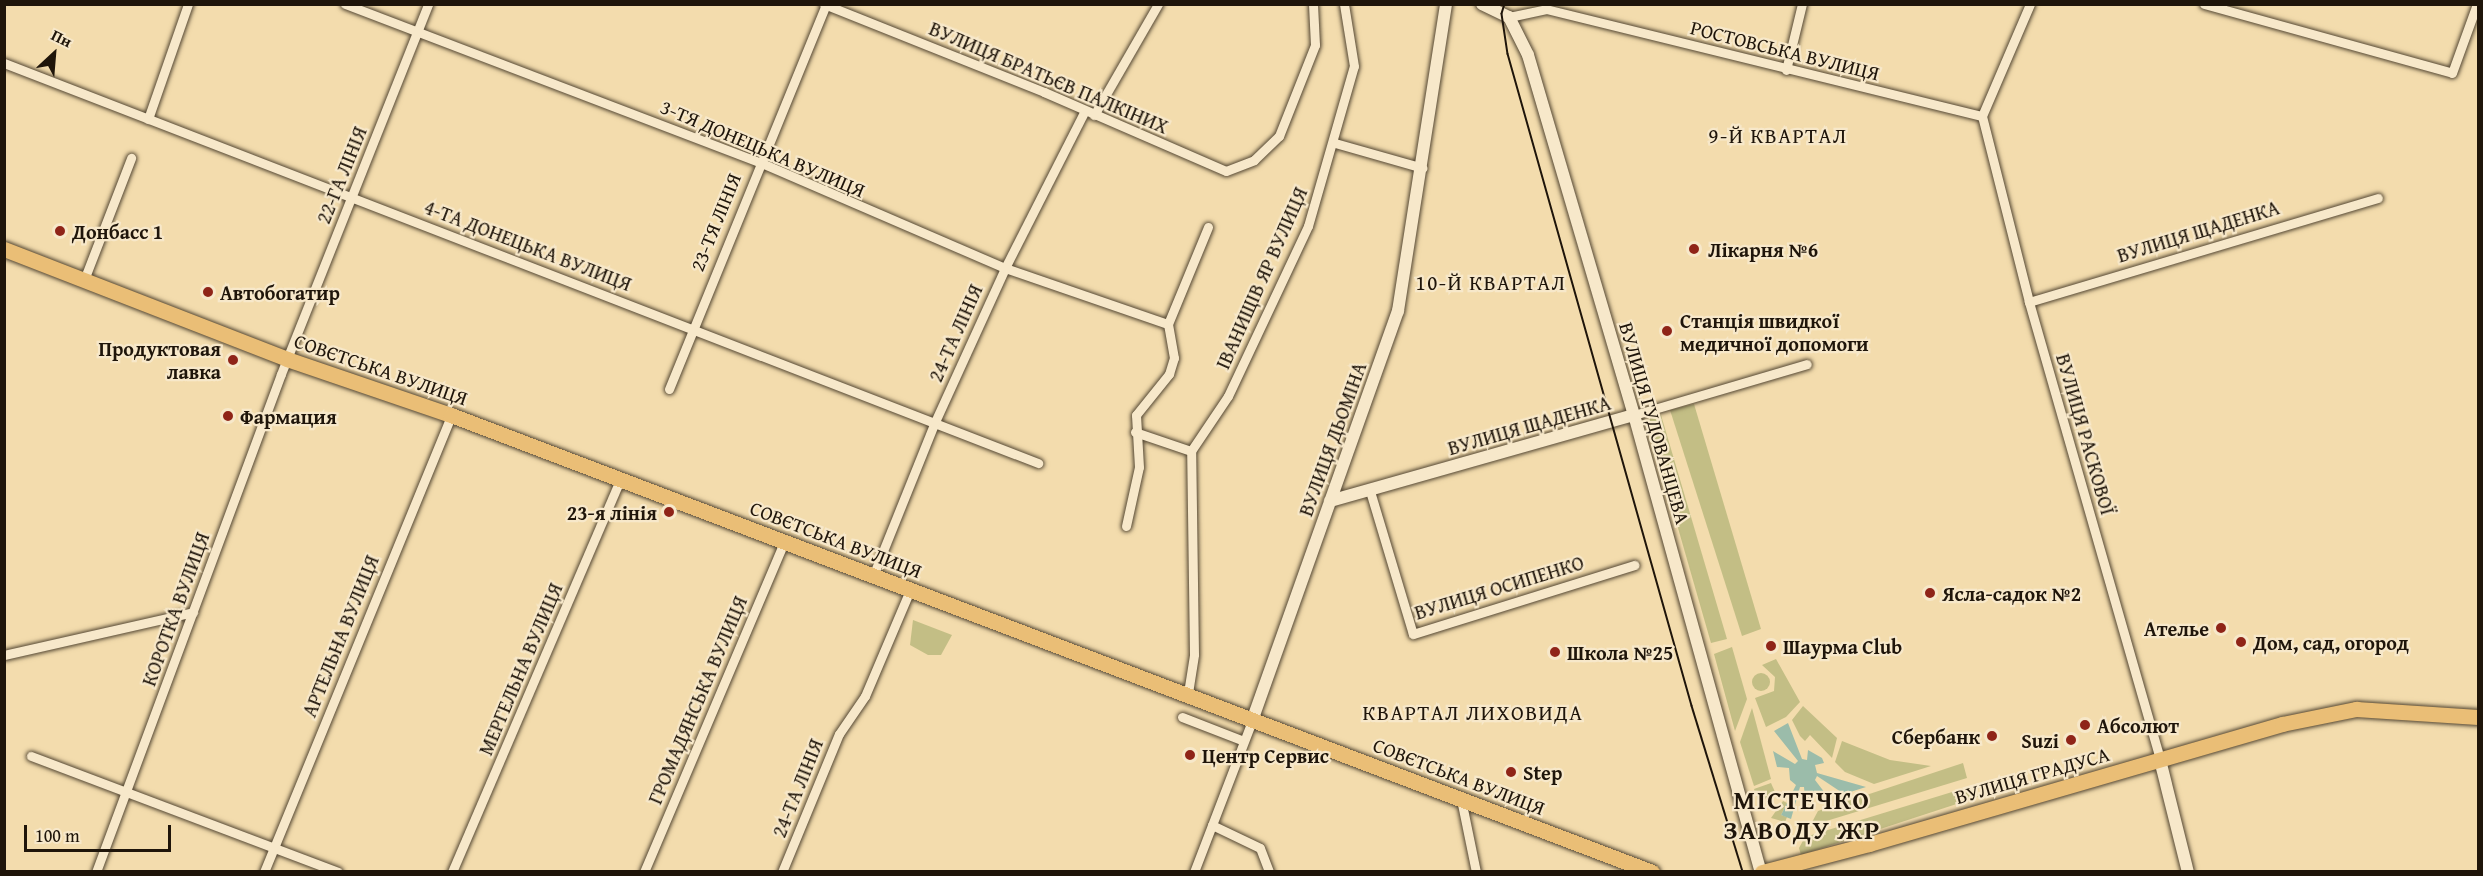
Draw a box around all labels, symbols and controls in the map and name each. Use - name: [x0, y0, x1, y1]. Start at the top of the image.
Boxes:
- street label: РОСТОВСЬКА ВУЛИЦЯ: [1688, 15, 1882, 85]
- street label: ВУЛИЦЯ БРАТЬЄВ ПАЛКІНИХ: [926, 16, 1172, 138]
- text: Пн: [47, 23, 76, 53]
- north arrow: [24, 24, 84, 84]
- street label: 3-ТЯ ДОНЕЦЬКА ВУЛИЦЯ: [657, 94, 869, 202]
- street label: 22-ГА ЛІНІЯ: [311, 123, 371, 227]
- district label: 9-Й КВАРТАЛ: [1708, 123, 1848, 149]
- street label: 23-ТЯ ЛІНІЯ: [684, 170, 746, 274]
- street label: ІВАНИЩІВ ЯР ВУЛИЦЯ: [1210, 183, 1312, 373]
- street label: 4-ТА ДОНЕЦЬКА ВУЛИЦЯ: [421, 194, 635, 296]
- street label: ВУЛИЦЯ ЩАДЕНКА: [2114, 195, 2282, 267]
- place label: Донбасс 1: [72, 219, 163, 243]
- marker: Донбасс 1: [53, 224, 67, 238]
- place label: Лікарня №6: [1708, 237, 1818, 261]
- marker: Лікарня №6: [1685, 240, 1703, 258]
- district label: 10-Й КВАРТАЛ: [1416, 270, 1566, 296]
- place label: Автобогатир: [220, 280, 340, 304]
- street label: 24-ТА ЛІНІЯ: [923, 281, 987, 385]
- marker: Автобогатир: [201, 285, 215, 299]
- place label: Станція швидкої медичної допомоги: [1680, 308, 1869, 355]
- street label: ВУЛИЦЯ ГУДОВАНЦЕВА: [1615, 319, 1695, 527]
- marker: Станція швидкої медичної допомоги: [1658, 322, 1676, 340]
- street label: СОВЄТСЬКА ВУЛИЦЯ: [291, 328, 471, 410]
- place label: Продуктовая лавка: [98, 336, 221, 383]
- street label: ВУЛИЦЯ РАСКОВОЇ: [2052, 351, 2120, 517]
- marker: Продуктовая лавка: [226, 353, 240, 367]
- street label: ВУЛИЦЯ ДЬОМІНА: [1293, 359, 1371, 519]
- street label: ВУЛИЦЯ ЩАДЕНКА: [1445, 390, 1613, 460]
- place label: Фармация: [240, 404, 337, 428]
- marker: Фармация: [221, 409, 235, 423]
- street label: СОВЄТСЬКА ВУЛИЦЯ: [747, 495, 925, 583]
- place label: 23-я лінія: [567, 500, 657, 524]
- marker: 23-я лінія: [662, 505, 676, 519]
- street label: КОРОТКА ВУЛИЦЯ: [136, 529, 214, 689]
- street label: ВУЛИЦЯ ОСИПЕНКО: [1411, 550, 1587, 624]
- street label: АРТЕЛЬНА ВУЛИЦЯ: [297, 552, 383, 720]
- street label: МЕРГЕЛЬНА ВУЛИЦЯ: [473, 579, 567, 759]
- place label: Ясла-садок №2: [1942, 581, 2081, 605]
- marker: Ясла-садок №2: [1923, 586, 1937, 600]
- street label: ГРОМАДЯНСЬКА ВУЛИЦЯ: [642, 592, 752, 808]
- place label: Ателье: [2144, 616, 2209, 640]
- marker: Ателье: [2214, 621, 2228, 635]
- place label: Дом, сад, огород: [2253, 630, 2409, 654]
- place label: Шаурма Club: [1783, 634, 1902, 658]
- marker: Дом, сад, огород: [2234, 635, 2248, 649]
- marker: Шаурма Club: [1764, 639, 1778, 653]
- place label: Школа №25: [1567, 640, 1673, 664]
- marker: Школа №25: [1548, 645, 1562, 659]
- district label: КВАРТАЛ ЛИХОВИДА: [1363, 700, 1583, 726]
- place label: Абсолют: [2097, 713, 2179, 737]
- marker: Абсолют: [2078, 718, 2092, 732]
- place label: Сбербанк: [1892, 724, 1980, 748]
- place label: Suzi: [2021, 728, 2059, 752]
- marker: Сбербанк: [1985, 729, 1999, 743]
- street label: СОВЄТСЬКА ВУЛИЦЯ: [1370, 732, 1548, 820]
- marker: Suzi: [2064, 733, 2078, 747]
- street label: 24-ТА ЛІНІЯ: [766, 735, 828, 841]
- street label: ВУЛИЦЯ ГРАДУСА: [1952, 742, 2112, 808]
- place label: Центр Сервис: [1202, 743, 1329, 767]
- marker: Центр Сервис: [1183, 748, 1197, 762]
- place label: Step: [1523, 760, 1562, 784]
- marker: Step: [1504, 765, 1518, 779]
- district label: МІСТЕЧКО ЗАВОДУ ЖР: [1723, 784, 1881, 846]
- scale bar: [27, 813, 174, 851]
- text: 100 m: [35, 822, 80, 849]

